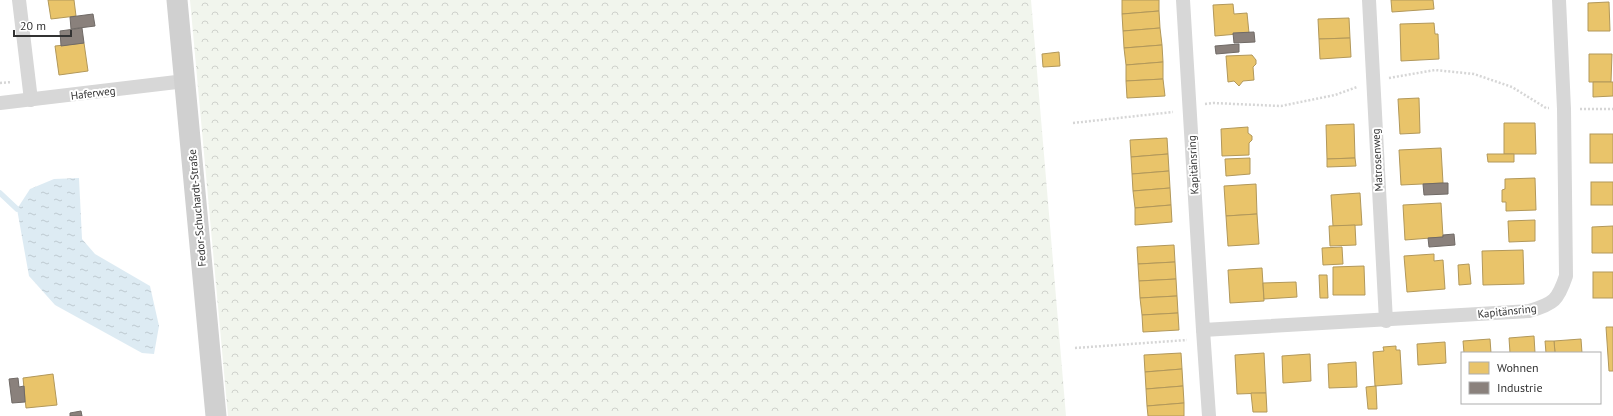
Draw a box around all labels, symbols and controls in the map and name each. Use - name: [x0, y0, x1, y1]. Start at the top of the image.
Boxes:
- scale bar: [14, 12, 71, 38]
- text: 20 m: [20, 18, 46, 33]
- street label: Haferweg: [70, 83, 116, 103]
- street label: Matrosenweg: [1368, 128, 1386, 192]
- street label: Kapitänsring: [1184, 135, 1202, 195]
- street label: Fedor-Schuchardt-Straße: [185, 148, 209, 267]
- street label: Kapitänsring: [1477, 301, 1537, 321]
- legend: [1461, 352, 1601, 404]
- text: Wohnen: [1497, 360, 1539, 375]
- text: Industrie: [1497, 380, 1543, 395]

